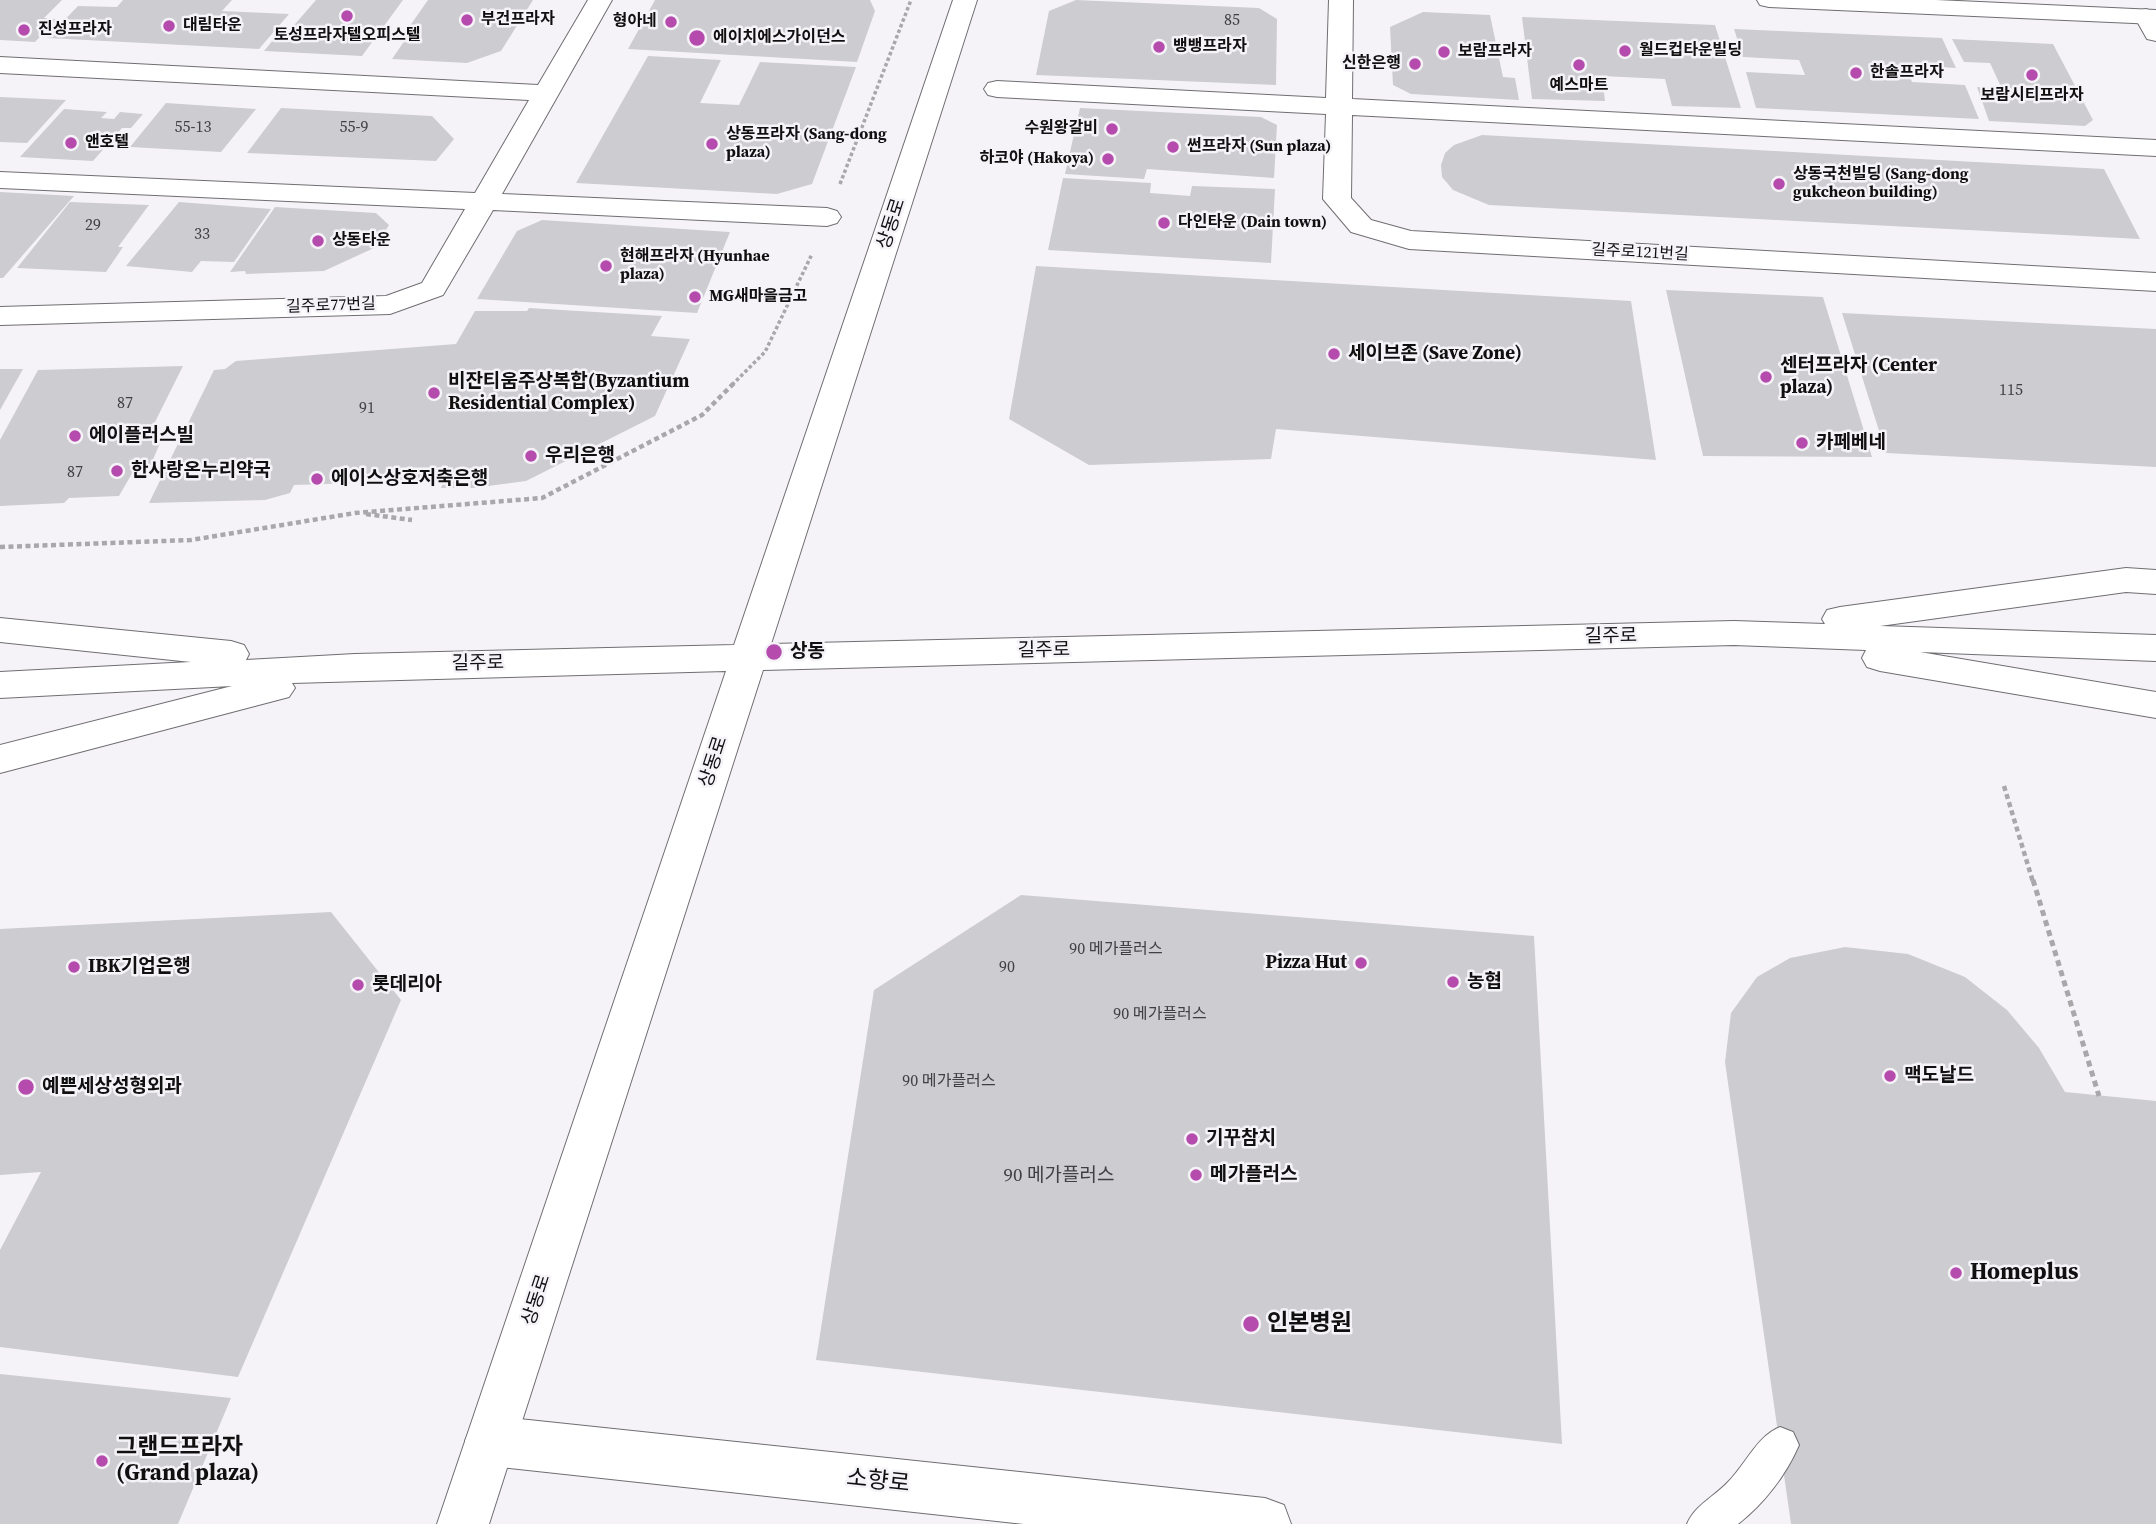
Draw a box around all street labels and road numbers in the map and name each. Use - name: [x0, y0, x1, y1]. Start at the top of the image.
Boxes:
- street label: 상동로: [873, 196, 911, 252]
- street label: 길주로121번길: [1591, 241, 1689, 265]
- street label: 길주로77번길: [286, 295, 376, 317]
- street label: 길주로: [1585, 625, 1637, 649]
- street label: 길주로: [1018, 639, 1070, 663]
- street label: 길주로: [452, 652, 504, 676]
- street label: 상동로: [695, 734, 733, 790]
- street label: 상동로: [518, 1272, 556, 1328]
- street label: 소향로: [845, 1465, 911, 1499]

